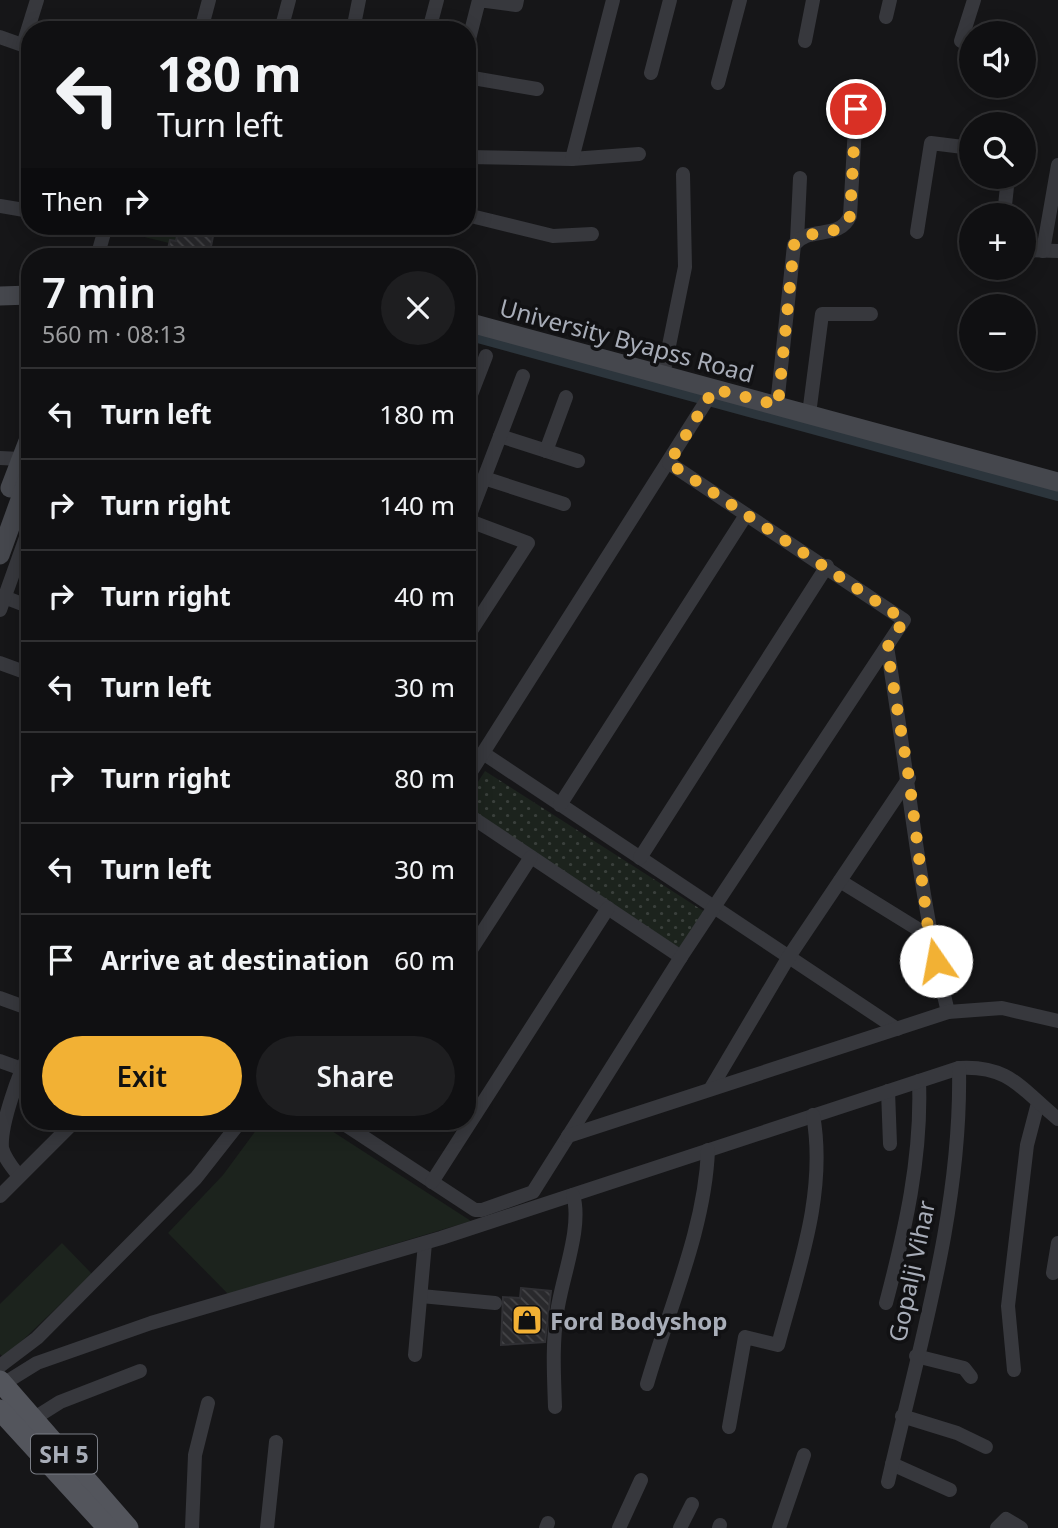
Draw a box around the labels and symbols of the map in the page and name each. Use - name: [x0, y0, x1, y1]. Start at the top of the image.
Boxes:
- pin: [826, 79, 886, 139]
- street label: University Byapss Road: [496, 290, 758, 390]
- position arrow: [899, 924, 973, 998]
- street label: Gopalji Vihar: [880, 1197, 942, 1345]
- shop icon: Ford Bodyshop: [510, 1303, 544, 1337]
- place label: Ford Bodyshop: [550, 1304, 727, 1337]
- road number: SH 5: [31, 1434, 97, 1474]

